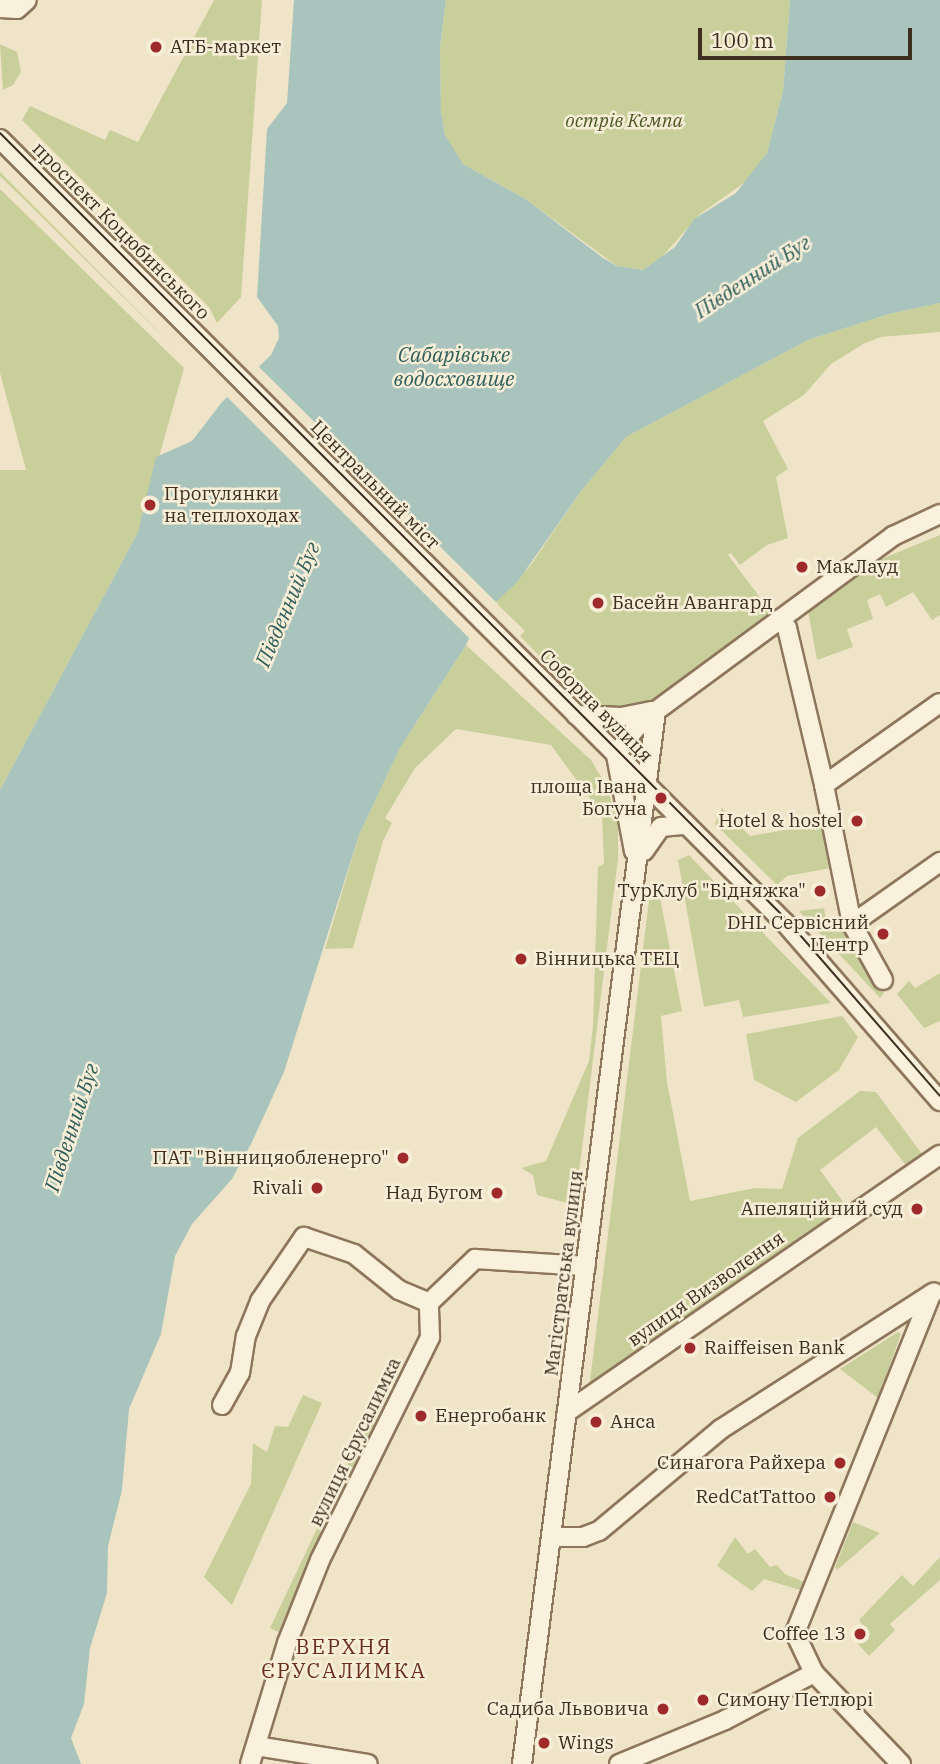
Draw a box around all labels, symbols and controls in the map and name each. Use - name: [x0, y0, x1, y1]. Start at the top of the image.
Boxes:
- scale bar: [702, 14, 916, 58]
- text: 100 m: [711, 26, 774, 54]
- place label: АТБ-маркет: [170, 36, 281, 58]
- marker: АТБ-маркет: [148, 39, 164, 55]
- park label: острів Кемпа: [565, 110, 683, 132]
- street label: проспект Коцюбинського: [27, 137, 215, 325]
- water label: Південний Буг: [689, 229, 815, 323]
- water label: Сабарівське водосховище: [394, 341, 514, 391]
- street label: Центральний міст: [306, 416, 444, 554]
- place label: Прогулянки на теплоходах: [164, 483, 299, 527]
- marker: Прогулянки на теплоходах: [142, 497, 158, 513]
- water label: Південний Буг: [249, 538, 325, 670]
- place label: МакЛауд: [816, 556, 898, 578]
- marker: МакЛауд: [794, 559, 810, 575]
- place label: Басейн Авангард: [612, 592, 773, 614]
- marker: Басейн Авангард: [590, 595, 606, 611]
- street label: Соборна вулиця: [535, 645, 657, 767]
- place label: площа Івана Богуна: [530, 776, 647, 820]
- marker: площа Івана Богуна: [653, 790, 669, 806]
- place label: Hotel & hostel: [718, 810, 843, 832]
- marker: Hotel & hostel: [849, 813, 865, 829]
- place label: ТурКлуб "Бідняжка": [618, 880, 806, 902]
- marker: ТурКлуб "Бідняжка": [812, 883, 828, 899]
- place label: DHL Сервісний Центр: [727, 912, 869, 956]
- marker: DHL Сервісний Центр: [875, 926, 891, 942]
- place label: Вінницька ТЕЦ: [535, 948, 679, 970]
- marker: Вінницька ТЕЦ: [513, 951, 529, 967]
- water label: Південний Буг: [38, 1060, 104, 1194]
- place label: ПАТ "Вінницяобленерго": [153, 1147, 389, 1169]
- marker: ПАТ "Вінницяобленерго": [395, 1150, 411, 1166]
- street label: Магістратська вулиця: [540, 1169, 588, 1377]
- place label: Rivali: [252, 1177, 303, 1199]
- marker: Rivali: [309, 1180, 325, 1196]
- place label: Над Бугом: [386, 1182, 483, 1204]
- marker: Над Бугом: [489, 1185, 505, 1201]
- place label: Апеляційний суд: [741, 1198, 903, 1220]
- marker: Апеляційний суд: [909, 1201, 925, 1217]
- street label: вулиця Визволення: [623, 1226, 789, 1352]
- place label: Raiffeisen Bank: [704, 1337, 845, 1359]
- marker: Raiffeisen Bank: [682, 1340, 698, 1356]
- street label: вулиця Єрусалимка: [304, 1354, 406, 1530]
- place label: Енергобанк: [435, 1405, 546, 1427]
- marker: Енергобанк: [413, 1408, 429, 1424]
- place label: Анса: [610, 1411, 656, 1433]
- marker: Анса: [588, 1414, 604, 1430]
- place label: Синагога Райхера: [657, 1452, 826, 1474]
- marker: Синагога Райхера: [832, 1455, 848, 1471]
- place label: RedCatTattoo: [696, 1486, 816, 1508]
- marker: RedCatTattoo: [822, 1489, 838, 1505]
- place label: Coffee 13: [763, 1623, 846, 1645]
- marker: Coffee 13: [852, 1626, 868, 1642]
- district label: ВЕРХНЯ ЄРУСАЛИМКА: [262, 1633, 426, 1683]
- place label: Симону Петлюрі: [717, 1689, 873, 1711]
- marker: Симону Петлюрі: [695, 1692, 711, 1708]
- place label: Садиба Львовича: [487, 1698, 649, 1720]
- marker: Садиба Львовича: [655, 1701, 671, 1717]
- place label: Wings: [558, 1732, 614, 1754]
- marker: Wings: [536, 1735, 552, 1751]

